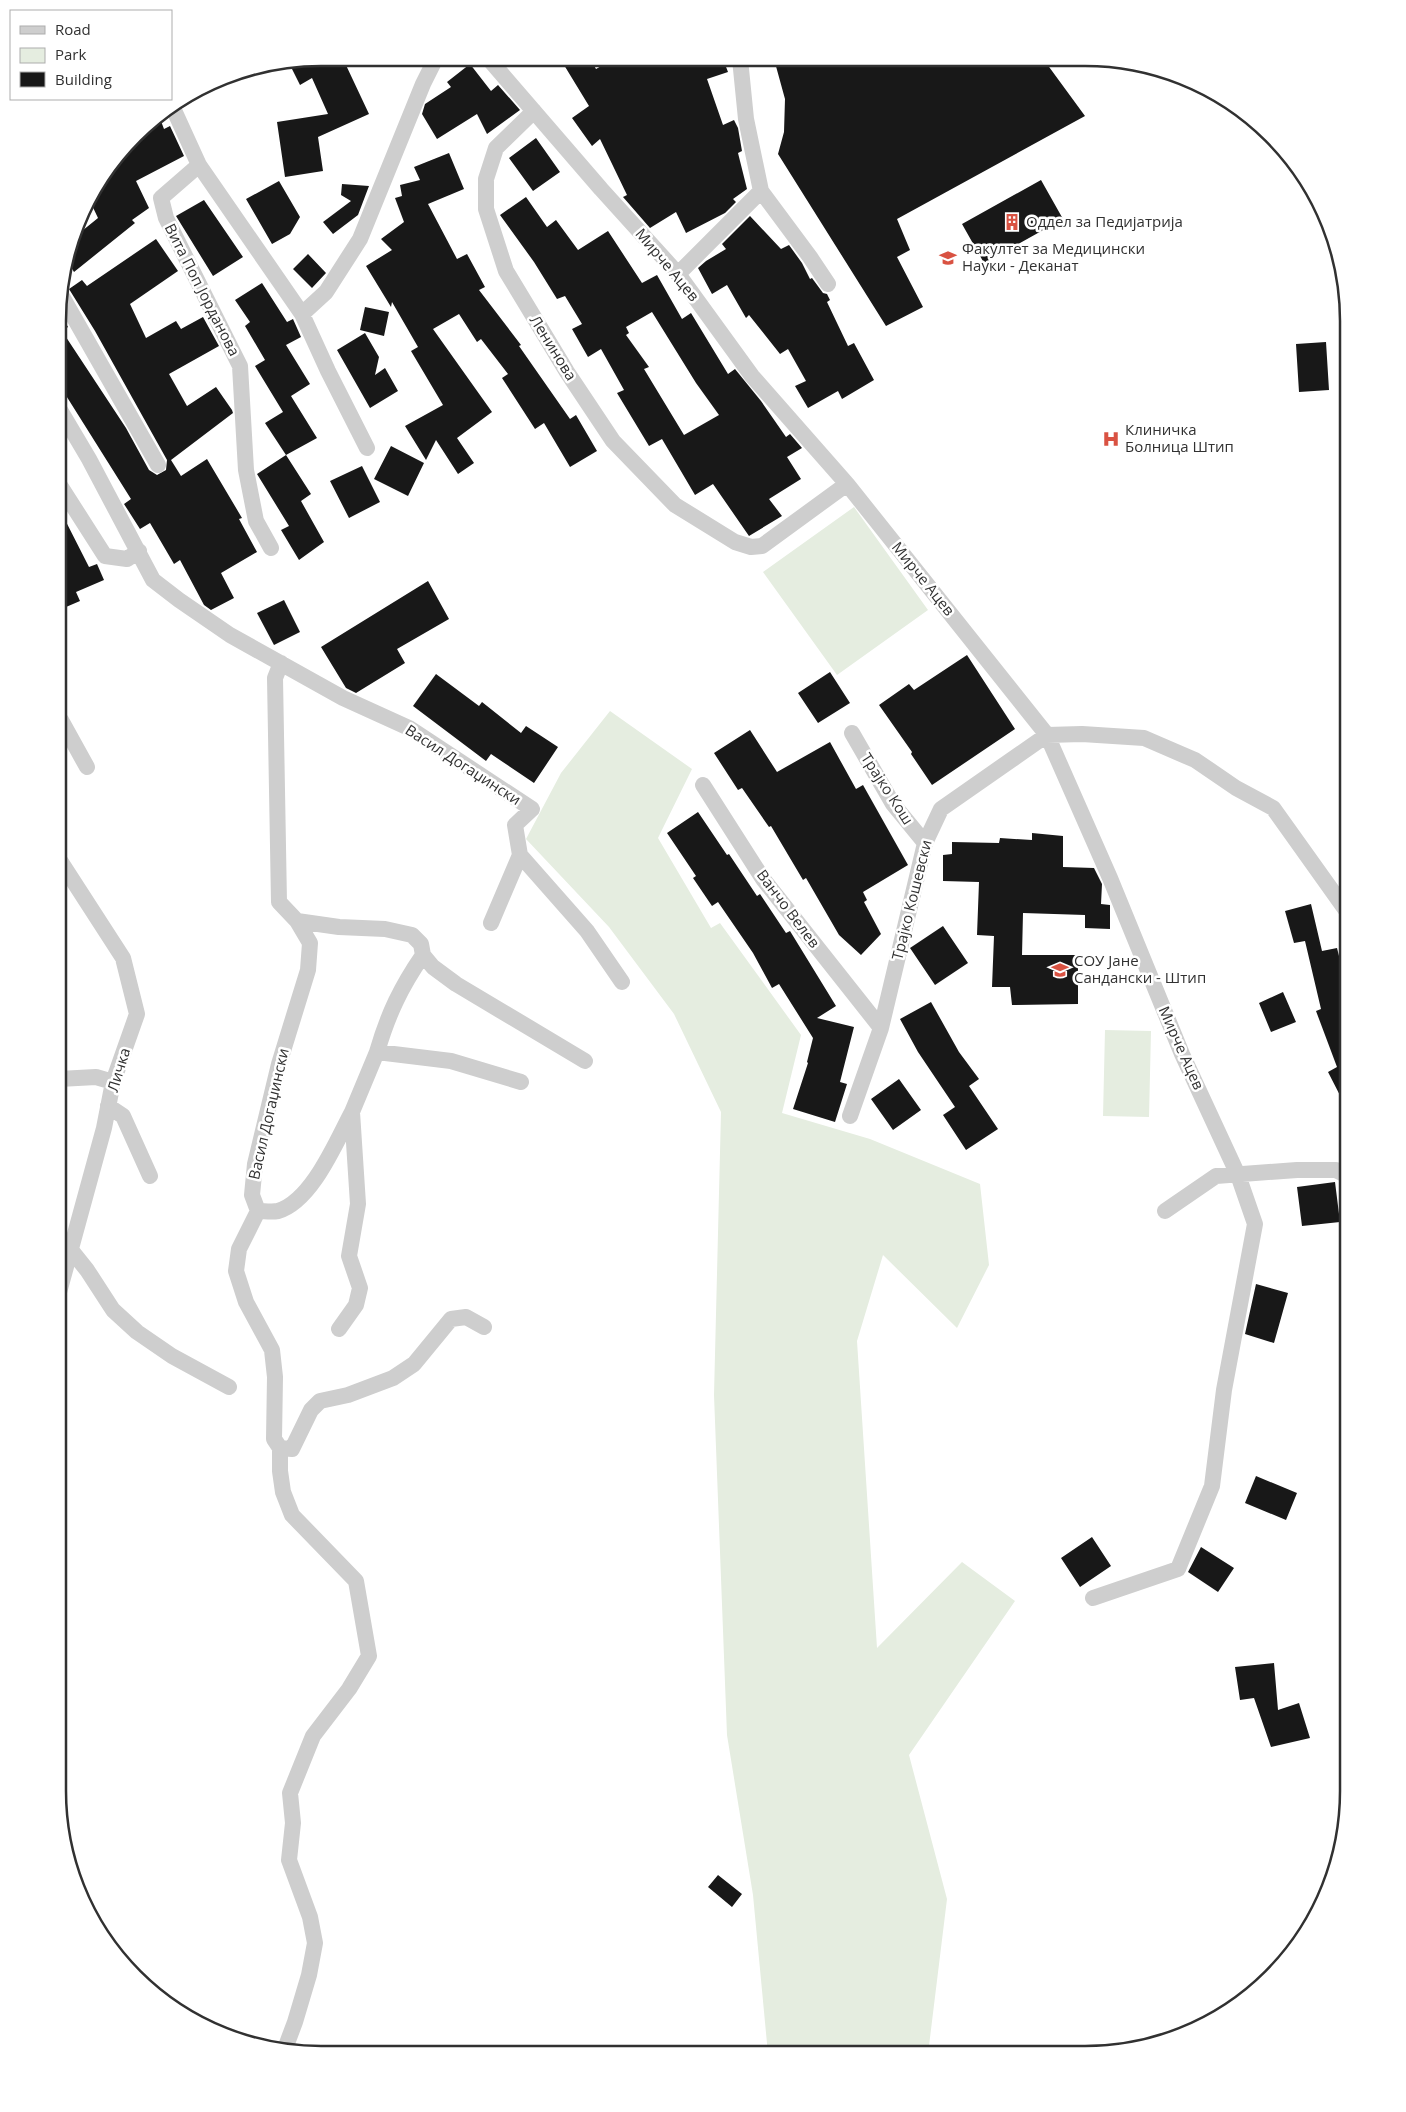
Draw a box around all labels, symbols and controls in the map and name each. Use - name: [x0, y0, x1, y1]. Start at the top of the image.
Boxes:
- legend: [10, 10, 172, 100]
- text: Road: [55, 19, 91, 39]
- text: Park: [55, 44, 86, 64]
- text: Building: [55, 69, 112, 89]
- place label: Оддел за Педијатрија: [1026, 211, 1183, 231]
- building icon: Оддел за Педијатрија: [1002, 212, 1022, 232]
- street label: Вита Поп Јорданова: [161, 220, 245, 359]
- street label: Мирче Ацев: [631, 224, 704, 305]
- place label: Факултет за Медицински Науки - Деканат: [962, 238, 1145, 275]
- school or university icon: Факултет за Медицински Науки - Деканат: [938, 248, 958, 268]
- street label: Ленинова: [526, 311, 582, 384]
- place label: Клиничка Болница Штип: [1125, 419, 1234, 456]
- hospital icon: Клиничка Болница Штип: [1101, 429, 1121, 449]
- street label: Мирче Ацев: [888, 537, 960, 619]
- street label: Васил Догаџински: [402, 719, 525, 809]
- street label: Трајко Кош: [857, 749, 918, 828]
- street label: Трајко Кошевски: [886, 838, 936, 962]
- street label: Ванчо Велев: [753, 865, 825, 952]
- place label: СОУ Јане Сандански - Штип: [1074, 950, 1206, 987]
- school or university icon: СОУ Јане Сандански - Штип: [1050, 960, 1070, 980]
- street label: Мирче Ацев: [1155, 1003, 1209, 1093]
- street label: Личка: [102, 1045, 134, 1094]
- street label: Васил Догаџински: [243, 1046, 293, 1181]

